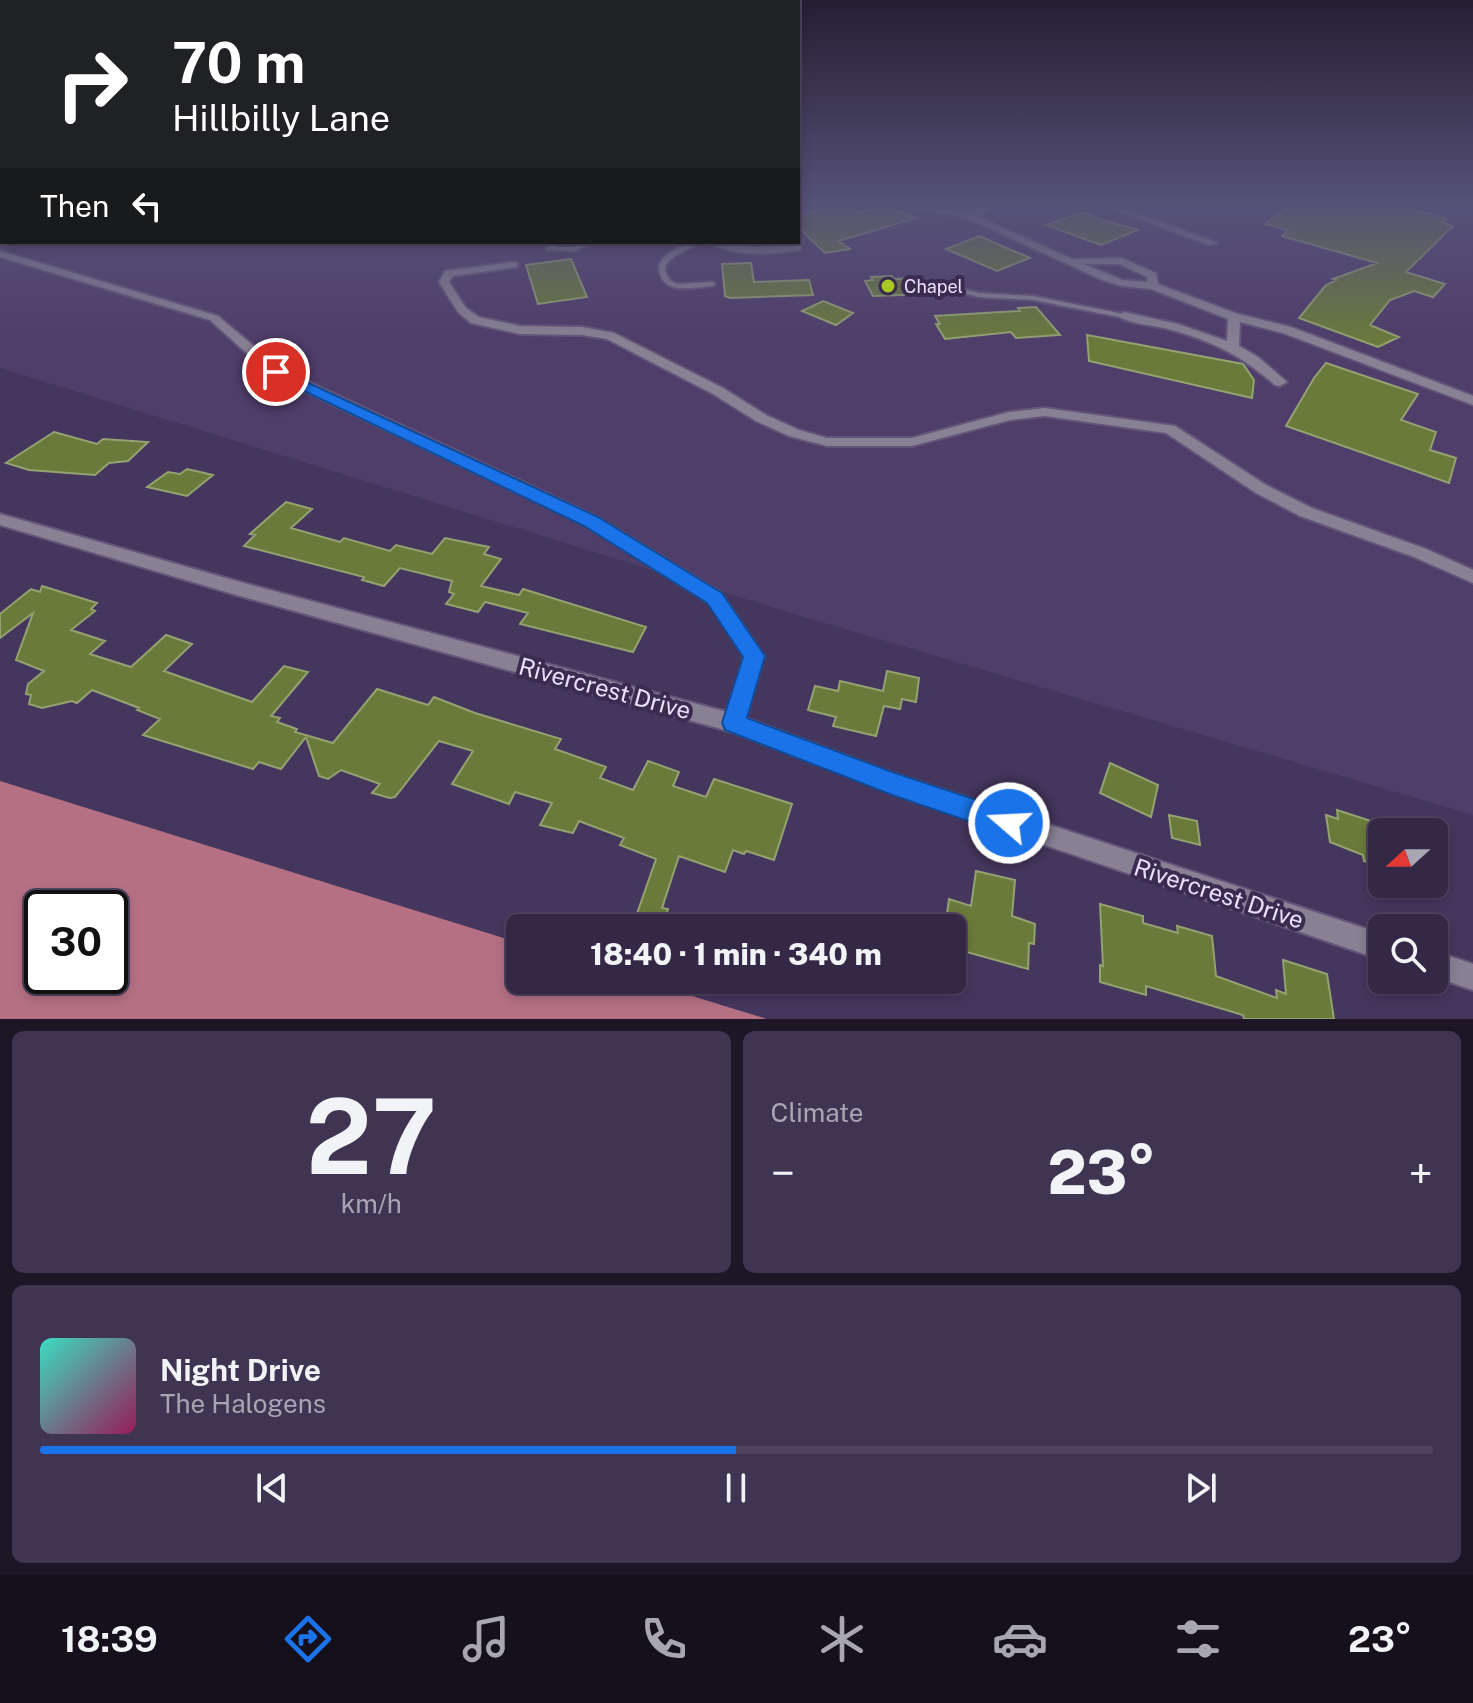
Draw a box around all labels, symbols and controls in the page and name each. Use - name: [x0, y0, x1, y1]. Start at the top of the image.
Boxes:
- text: 70 m: [172, 30, 305, 96]
- icon: right: [40, 32, 144, 136]
- text: Hillbilly Lane: [172, 97, 390, 139]
- icon: left: [125, 184, 169, 228]
- text: Then: [40, 188, 109, 224]
- place label: Chapel: [904, 276, 963, 297]
- marker: Chapel: [879, 277, 897, 295]
- pin: [242, 338, 310, 406]
- icon: arrive: [254, 350, 298, 394]
- street label: Rivercrest Drive: [516, 652, 694, 724]
- position arrow: [967, 781, 1051, 865]
- north arrow: [1368, 818, 1448, 898]
- map controls: [1368, 818, 1448, 994]
- street label: Rivercrest Drive: [1131, 852, 1307, 934]
- speed limit sign: 30: [24, 890, 128, 994]
- button: search: [1368, 914, 1448, 994]
- text: 18:40 · 1 min · 340 m: [590, 936, 882, 972]
- text: 27: [306, 1075, 437, 1197]
- text: Climate: [771, 1097, 864, 1128]
- text: 23°: [1047, 1137, 1156, 1208]
- text: −: [771, 1147, 795, 1199]
- text: +: [1409, 1147, 1433, 1199]
- text: km/h: [341, 1188, 402, 1219]
- text: Night Drive: [160, 1352, 321, 1388]
- text: The Halogens: [160, 1388, 326, 1419]
- icon: previous: [250, 1466, 294, 1510]
- icon: pause: [714, 1466, 758, 1510]
- icon: next: [1179, 1466, 1223, 1510]
- icon: directions: [280, 1611, 336, 1667]
- icon: music: [458, 1611, 514, 1667]
- icon: phone: [636, 1611, 692, 1667]
- icon: climate: [814, 1611, 870, 1667]
- icon: car: [992, 1611, 1048, 1667]
- icon: filters: [1170, 1611, 1226, 1667]
- text: 18:39: [61, 1618, 158, 1660]
- text: 23°: [1348, 1618, 1412, 1660]

